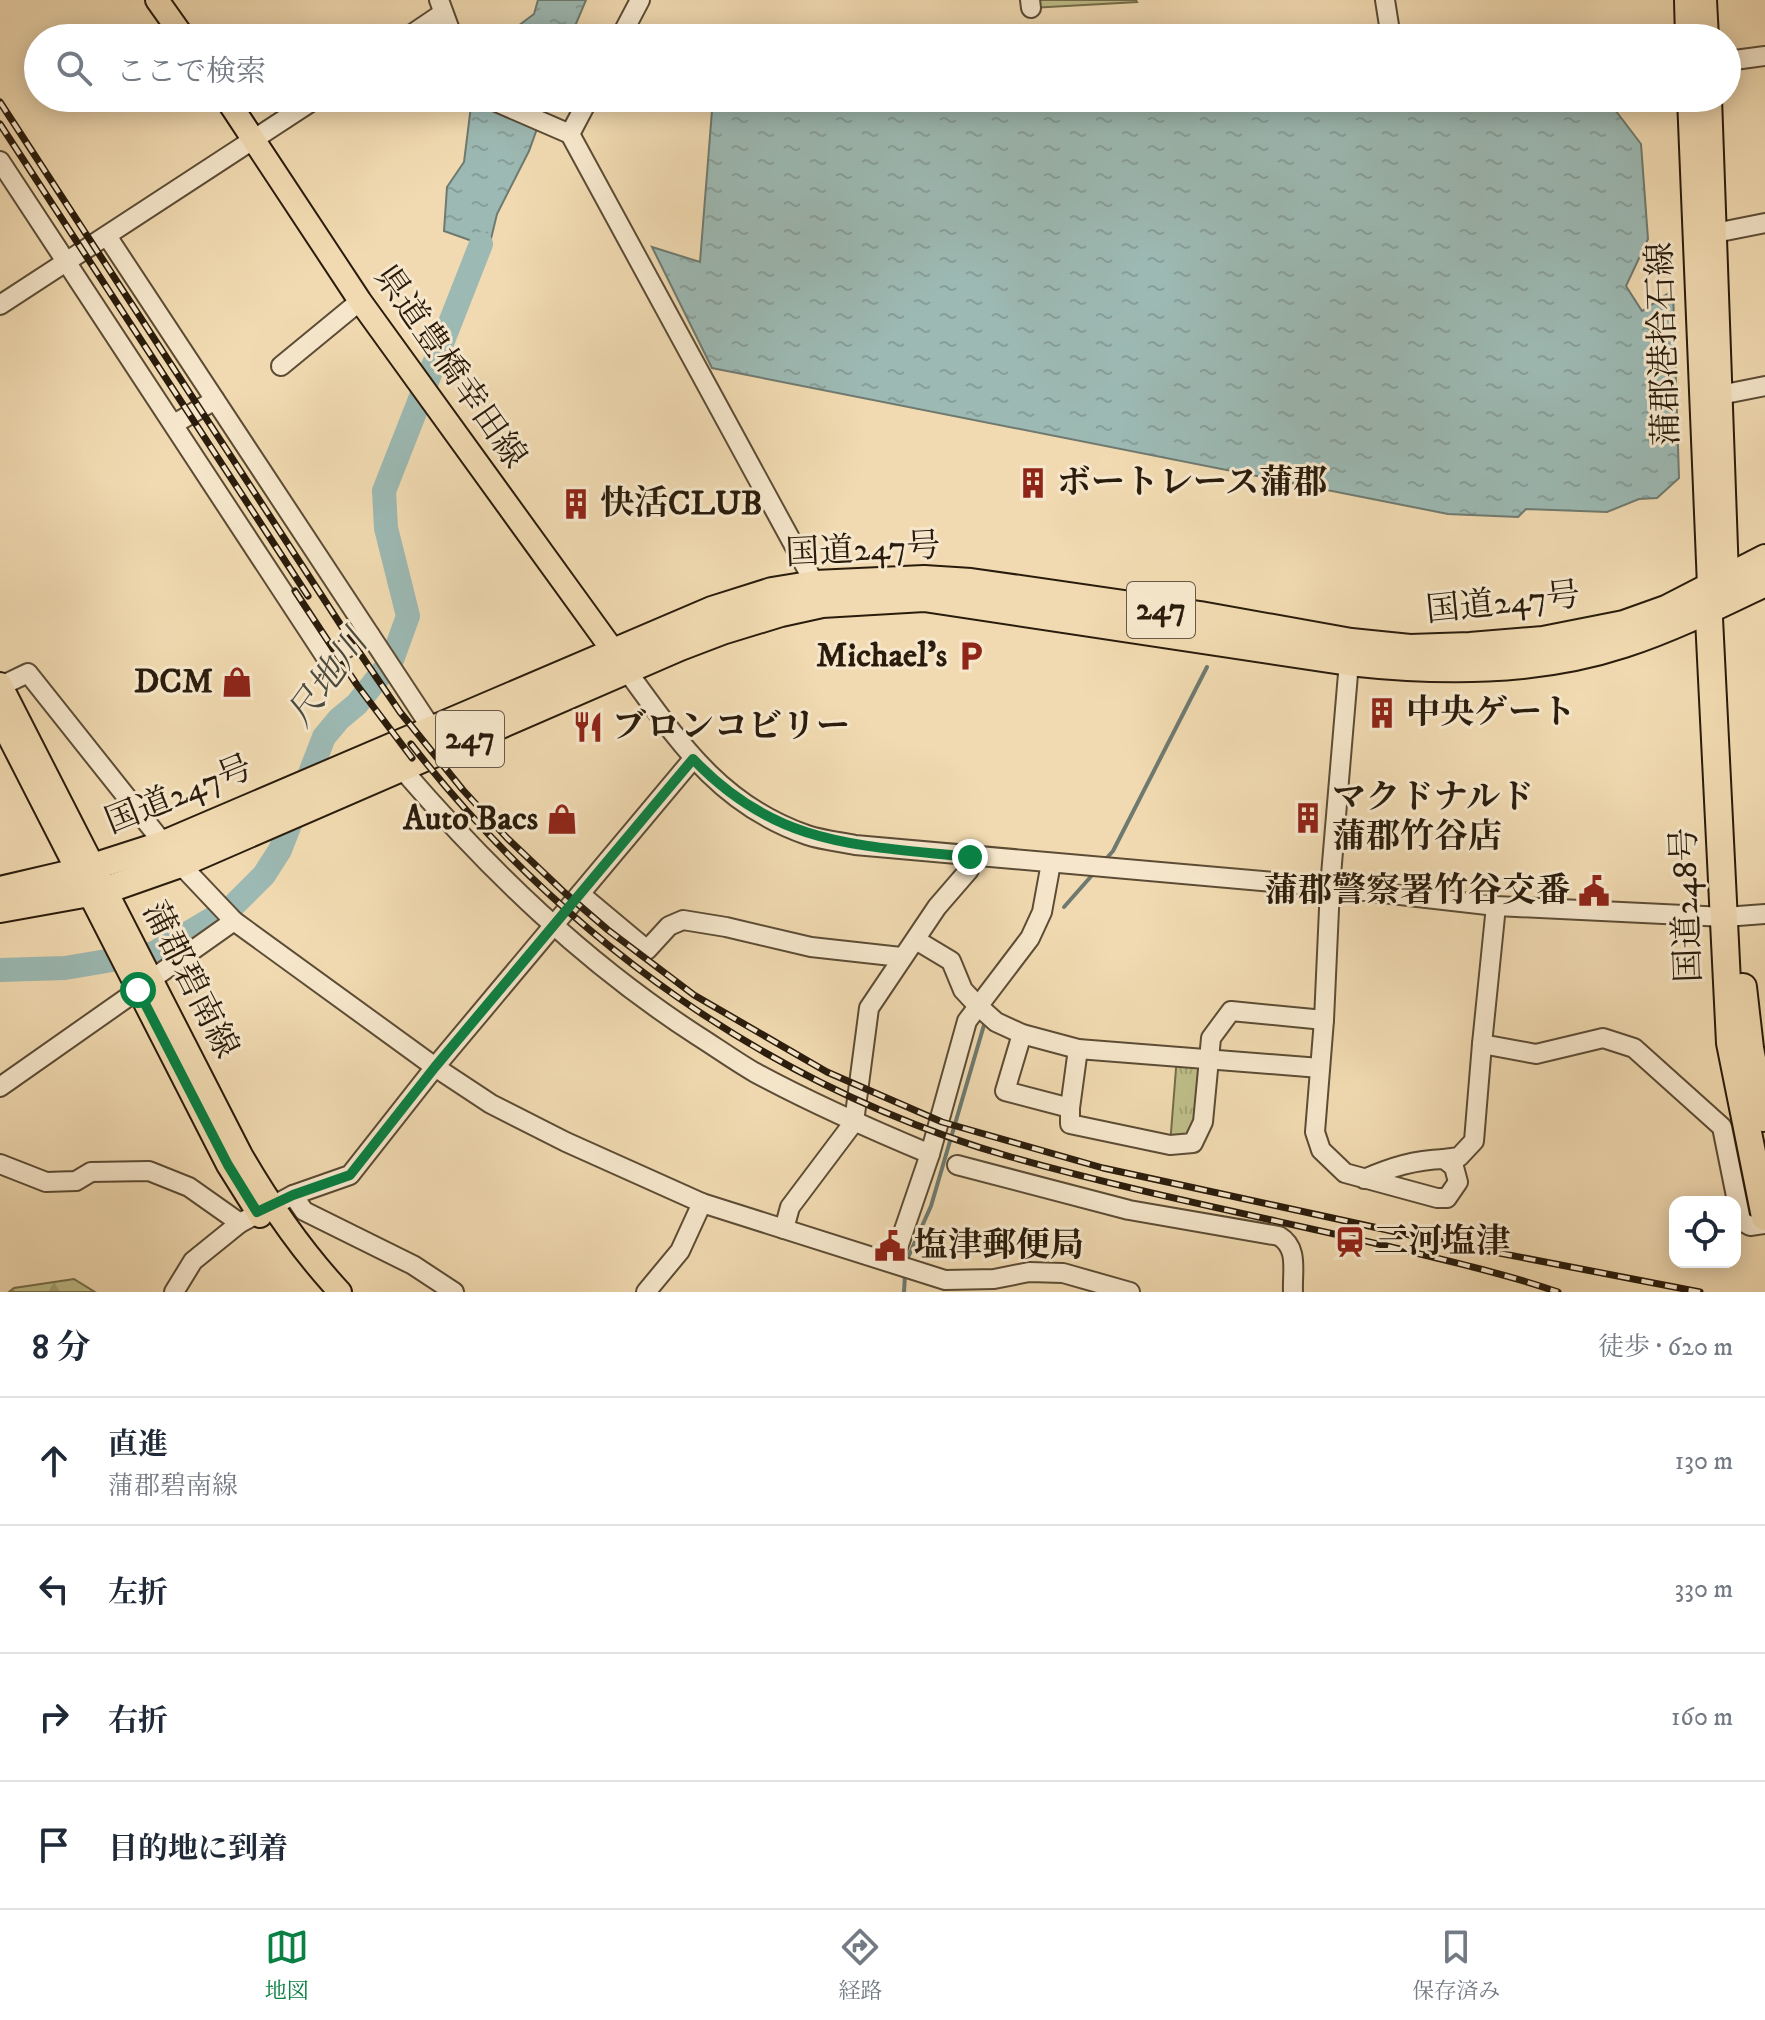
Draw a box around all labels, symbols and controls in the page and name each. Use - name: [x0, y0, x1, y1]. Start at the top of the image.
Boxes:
- search box: [24, 24, 1741, 112]
- icon: search: [52, 46, 96, 90]
- text: ここで検索: [116, 54, 266, 91]
- street label: 蒲郡港拾石線: [1639, 241, 1689, 447]
- street label: 県道豊橋幸田線: [365, 257, 535, 477]
- place label: ボートレース蒲郡: [1057, 462, 1327, 504]
- building icon: ボートレース蒲郡: [1016, 466, 1050, 500]
- place label: 快活CLUB: [600, 483, 763, 525]
- building icon: 快活CLUB: [559, 487, 593, 521]
- street label: 国道247号: [784, 525, 942, 575]
- street label: 国道247号: [1424, 574, 1582, 632]
- road number: 247: [1127, 582, 1195, 638]
- water label: 尺地川: [278, 619, 380, 736]
- place label: Michael's: [816, 635, 947, 677]
- parking icon: Michael's: [954, 639, 988, 673]
- place label: DCM: [134, 661, 213, 703]
- shop icon: DCM: [220, 665, 254, 699]
- place label: 中央ゲート: [1406, 692, 1576, 734]
- building icon: 中央ゲート: [1365, 696, 1399, 730]
- place label: ブロンコビリー: [612, 706, 850, 748]
- restaurant icon: ブロンコビリー: [571, 710, 605, 744]
- road number: 247: [436, 711, 504, 767]
- street label: 国道247号: [99, 746, 259, 844]
- place label: マクドナルド 蒲郡竹谷店: [1332, 777, 1534, 858]
- place label: Auto Bacs: [402, 798, 538, 840]
- building icon: マクドナルド 蒲郡竹谷店: [1291, 801, 1325, 835]
- shop icon: Auto Bacs: [545, 802, 579, 836]
- street label: 国道248号: [1663, 827, 1711, 983]
- route end: [952, 839, 988, 875]
- place label: 蒲郡警察署竹谷交番: [1264, 870, 1570, 912]
- public building icon: 蒲郡警察署竹谷交番: [1577, 874, 1611, 908]
- street label: 蒲郡碧南線: [133, 895, 247, 1065]
- route start: [120, 972, 156, 1008]
- map controls: [1669, 1196, 1741, 1268]
- button: locate: [1669, 1196, 1741, 1268]
- place label: 三河塩津: [1374, 1221, 1510, 1263]
- place label: 塩津郵便局: [914, 1225, 1084, 1267]
- station icon: 三河塩津: [1333, 1225, 1367, 1259]
- public building icon: 塩津郵便局: [873, 1229, 907, 1263]
- text: 8 分: [32, 1327, 90, 1369]
- text: 徒歩 · 620 m: [1598, 1331, 1733, 1364]
- text: 直進: [108, 1427, 168, 1464]
- icon: ahead: [32, 1439, 76, 1483]
- text: 130 m: [1675, 1445, 1733, 1478]
- text: 蒲郡碧南線: [108, 1470, 238, 1503]
- icon: left: [32, 1567, 76, 1611]
- text: 330 m: [1675, 1573, 1733, 1606]
- text: 左折: [108, 1575, 168, 1612]
- icon: right: [32, 1695, 76, 1739]
- text: 160 m: [1671, 1701, 1733, 1734]
- text: 右折: [108, 1703, 168, 1740]
- icon: arrive: [32, 1823, 76, 1867]
- text: 目的地に到着: [108, 1831, 288, 1868]
- tab: 地図: [265, 1925, 309, 2005]
- tab: 経路: [838, 1925, 882, 2005]
- tab: 保存済み: [1412, 1925, 1500, 2005]

